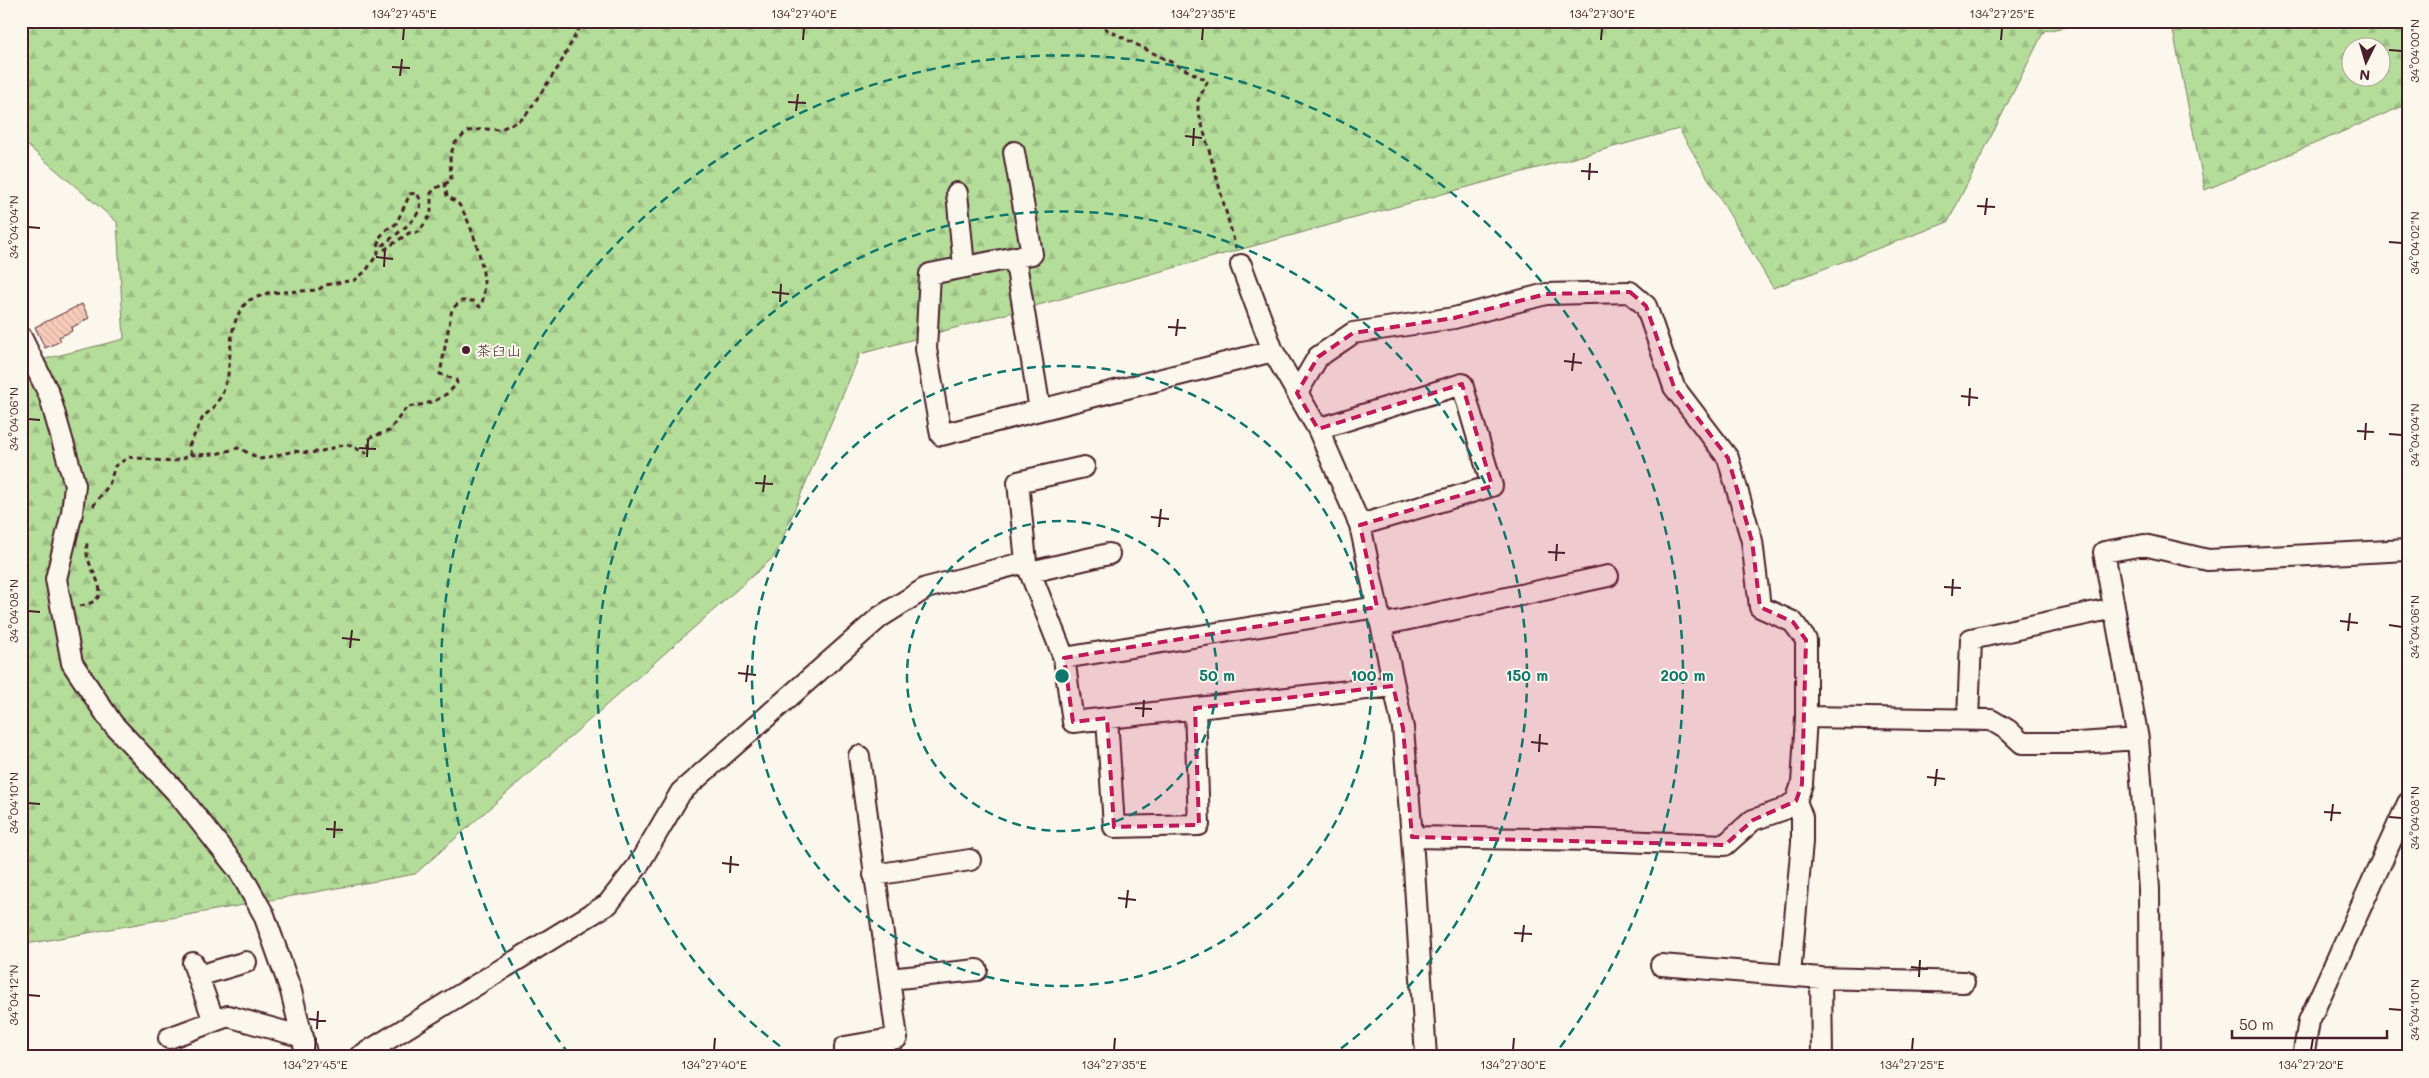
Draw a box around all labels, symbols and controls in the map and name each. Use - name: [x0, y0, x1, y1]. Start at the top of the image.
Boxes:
- text: 134°27'45"E: [371, 5, 437, 21]
- text: 134°27'40"E: [771, 5, 837, 21]
- text: 134°27'35"E: [1170, 5, 1236, 21]
- text: 134°27'30"E: [1569, 5, 1635, 21]
- text: 134°27'25"E: [1970, 5, 2035, 21]
- text: 34°04'00"N: [2406, 19, 2422, 83]
- north arrow: [2342, 38, 2392, 88]
- text: N: [2359, 66, 2371, 85]
- text: 34°04'04"N: [5, 195, 21, 259]
- text: 34°04'02"N: [2406, 212, 2422, 274]
- place label: 茶臼山: [476, 340, 521, 360]
- marker: 茶臼山: [460, 344, 472, 356]
- text: 34°04'06"N: [5, 387, 21, 451]
- text: 34°04'04"N: [2406, 403, 2422, 467]
- text: 34°04'08"N: [5, 579, 21, 643]
- text: 34°04'06"N: [2406, 595, 2422, 659]
- text: 50 m: [1199, 665, 1235, 685]
- text: 100 m: [1350, 665, 1394, 685]
- text: 150 m: [1506, 665, 1548, 685]
- text: 200 m: [1661, 665, 1706, 685]
- centre of rings: [1053, 667, 1071, 685]
- text: 34°04'10"N: [5, 772, 21, 834]
- text: 34°04'08"N: [2406, 786, 2422, 850]
- text: 34°04'12"N: [5, 965, 21, 1025]
- text: 34°04'10"N: [2406, 979, 2422, 1041]
- scale bar: [2232, 1008, 2386, 1040]
- text: 50 m: [2239, 1014, 2274, 1034]
- text: 134°27'45"E: [282, 1056, 348, 1072]
- text: 134°27'40"E: [681, 1056, 747, 1072]
- text: 134°27'35"E: [1081, 1056, 1147, 1072]
- text: 134°27'30"E: [1480, 1056, 1546, 1072]
- text: 134°27'25"E: [1880, 1056, 1945, 1072]
- text: 134°27'20"E: [2278, 1056, 2344, 1072]

